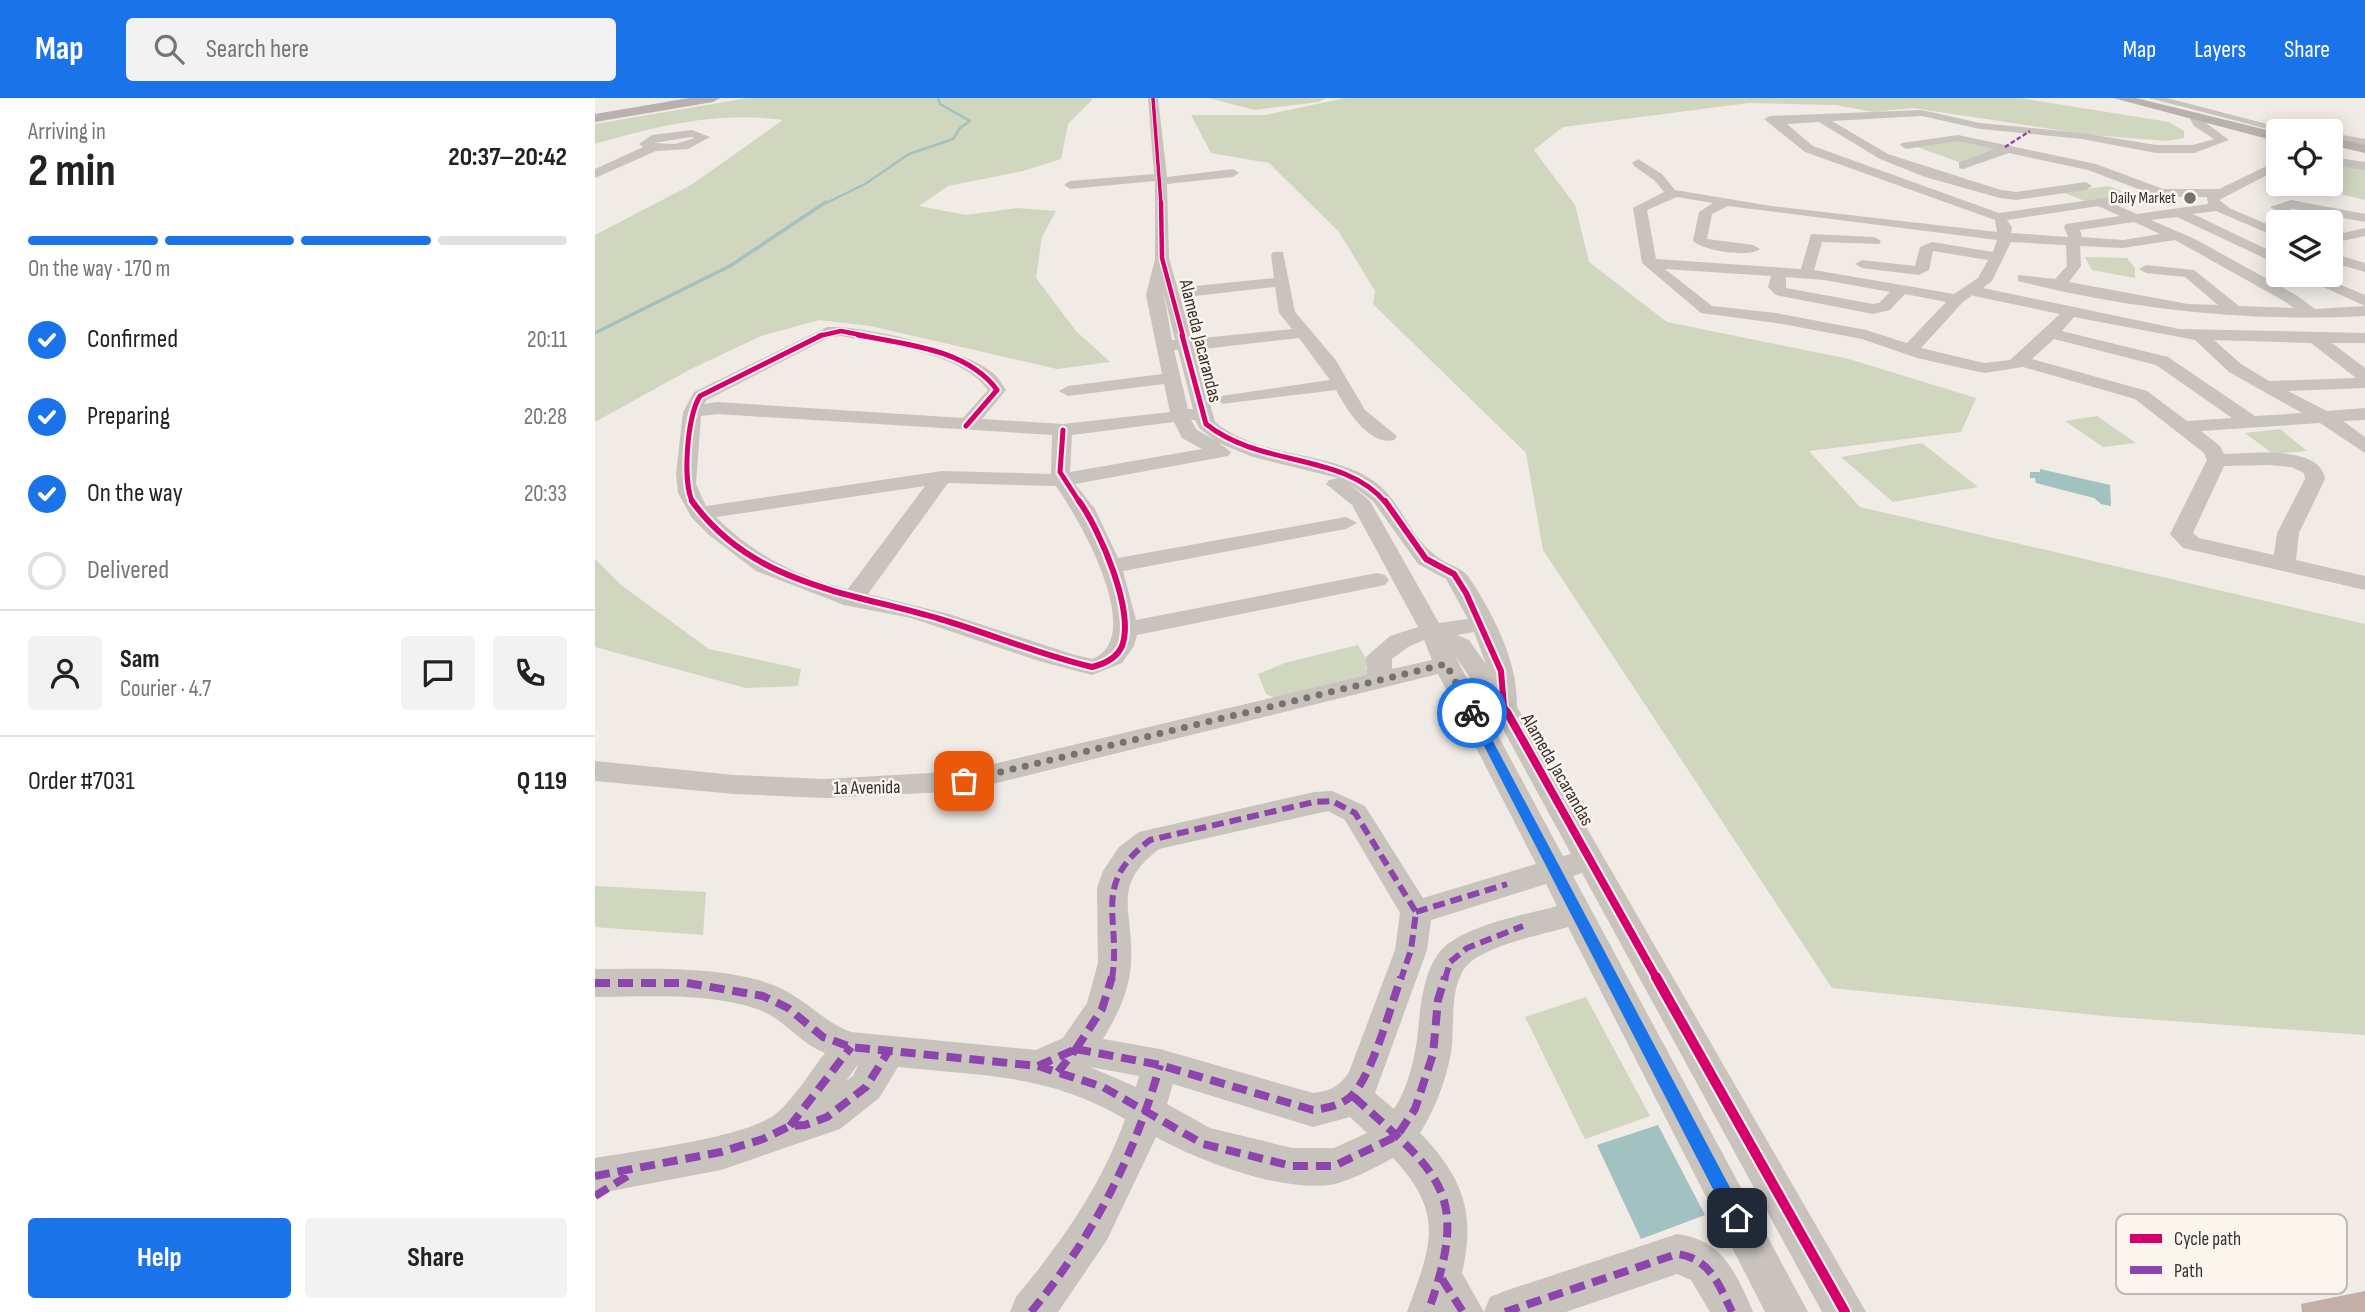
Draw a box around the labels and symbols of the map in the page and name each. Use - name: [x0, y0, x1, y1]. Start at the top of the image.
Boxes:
- place label: Daily Market: [2110, 189, 2176, 208]
- marker: Daily Market: [2182, 190, 2198, 206]
- street label: Alameda Jacarandas: [1173, 276, 1226, 405]
- courier: [1437, 678, 1507, 748]
- street label: Alameda Jacarandas: [1515, 709, 1599, 830]
- pin: [934, 751, 994, 811]
- street label: 1a Avenida: [833, 776, 901, 800]
- pin: [1707, 1188, 1767, 1248]
- legend: [2116, 1214, 2347, 1294]
- text: Cycle path: [2174, 1228, 2241, 1251]
- text: Path: [2174, 1260, 2203, 1283]

